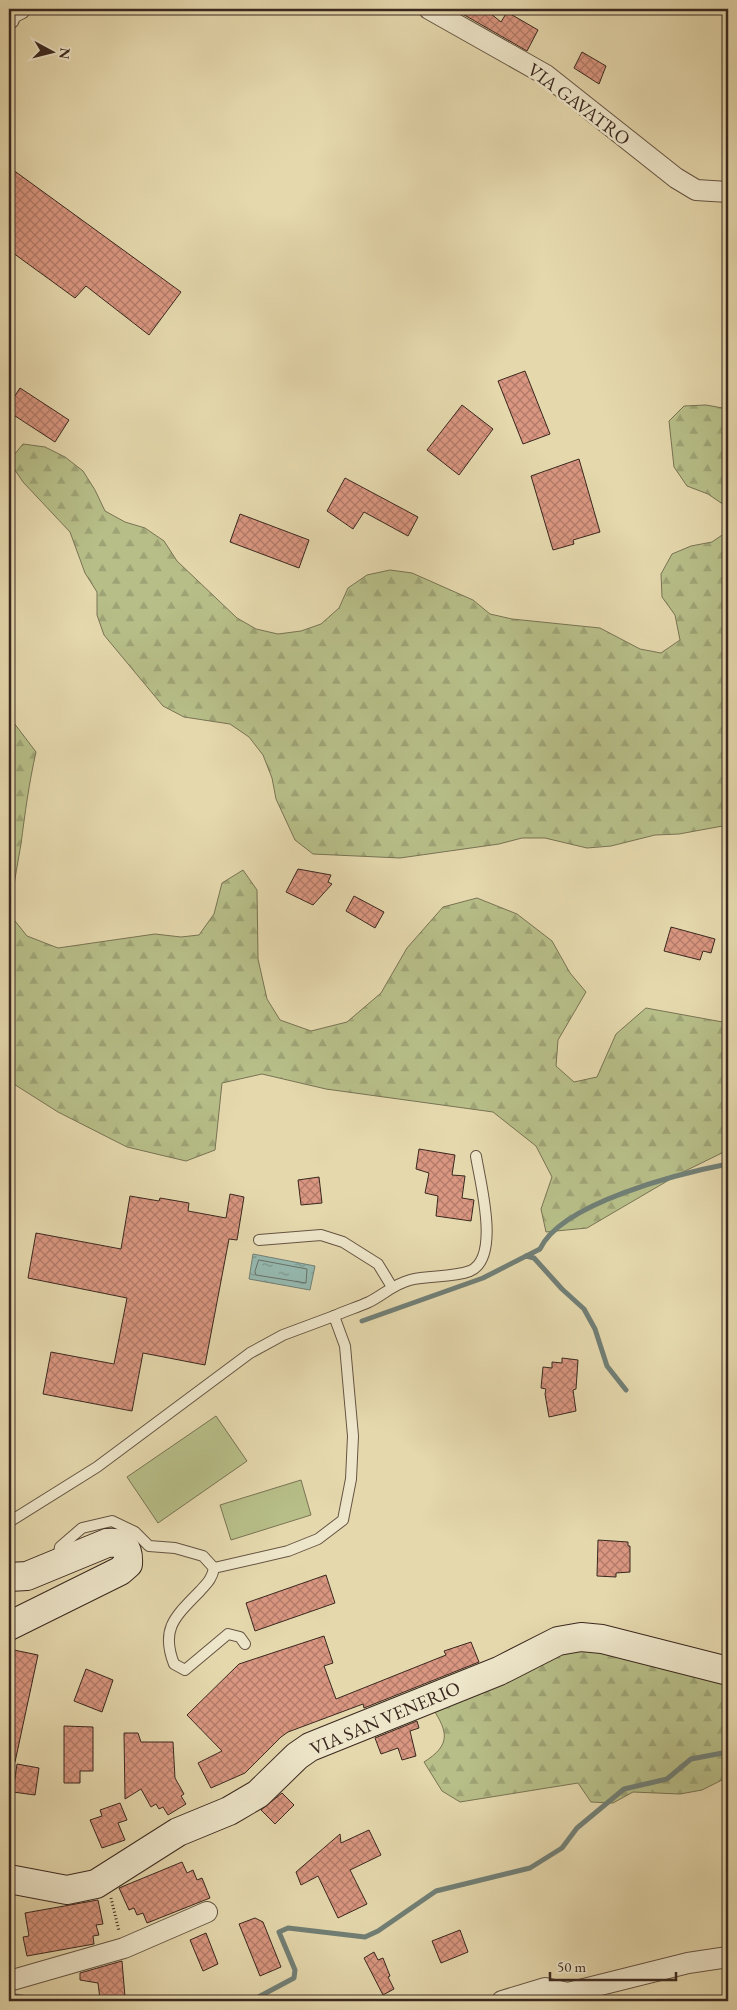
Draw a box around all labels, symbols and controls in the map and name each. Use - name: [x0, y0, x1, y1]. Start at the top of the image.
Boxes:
- north arrow: [28, 28, 78, 78]
- text: N: [55, 47, 75, 61]
- street label: VIA GAVATRO: [522, 57, 636, 151]
- street label: VIA SAN VENERIO: [306, 1675, 464, 1761]
- scale bar: [550, 1950, 676, 1982]
- text: 50 m: [557, 1957, 586, 1976]

